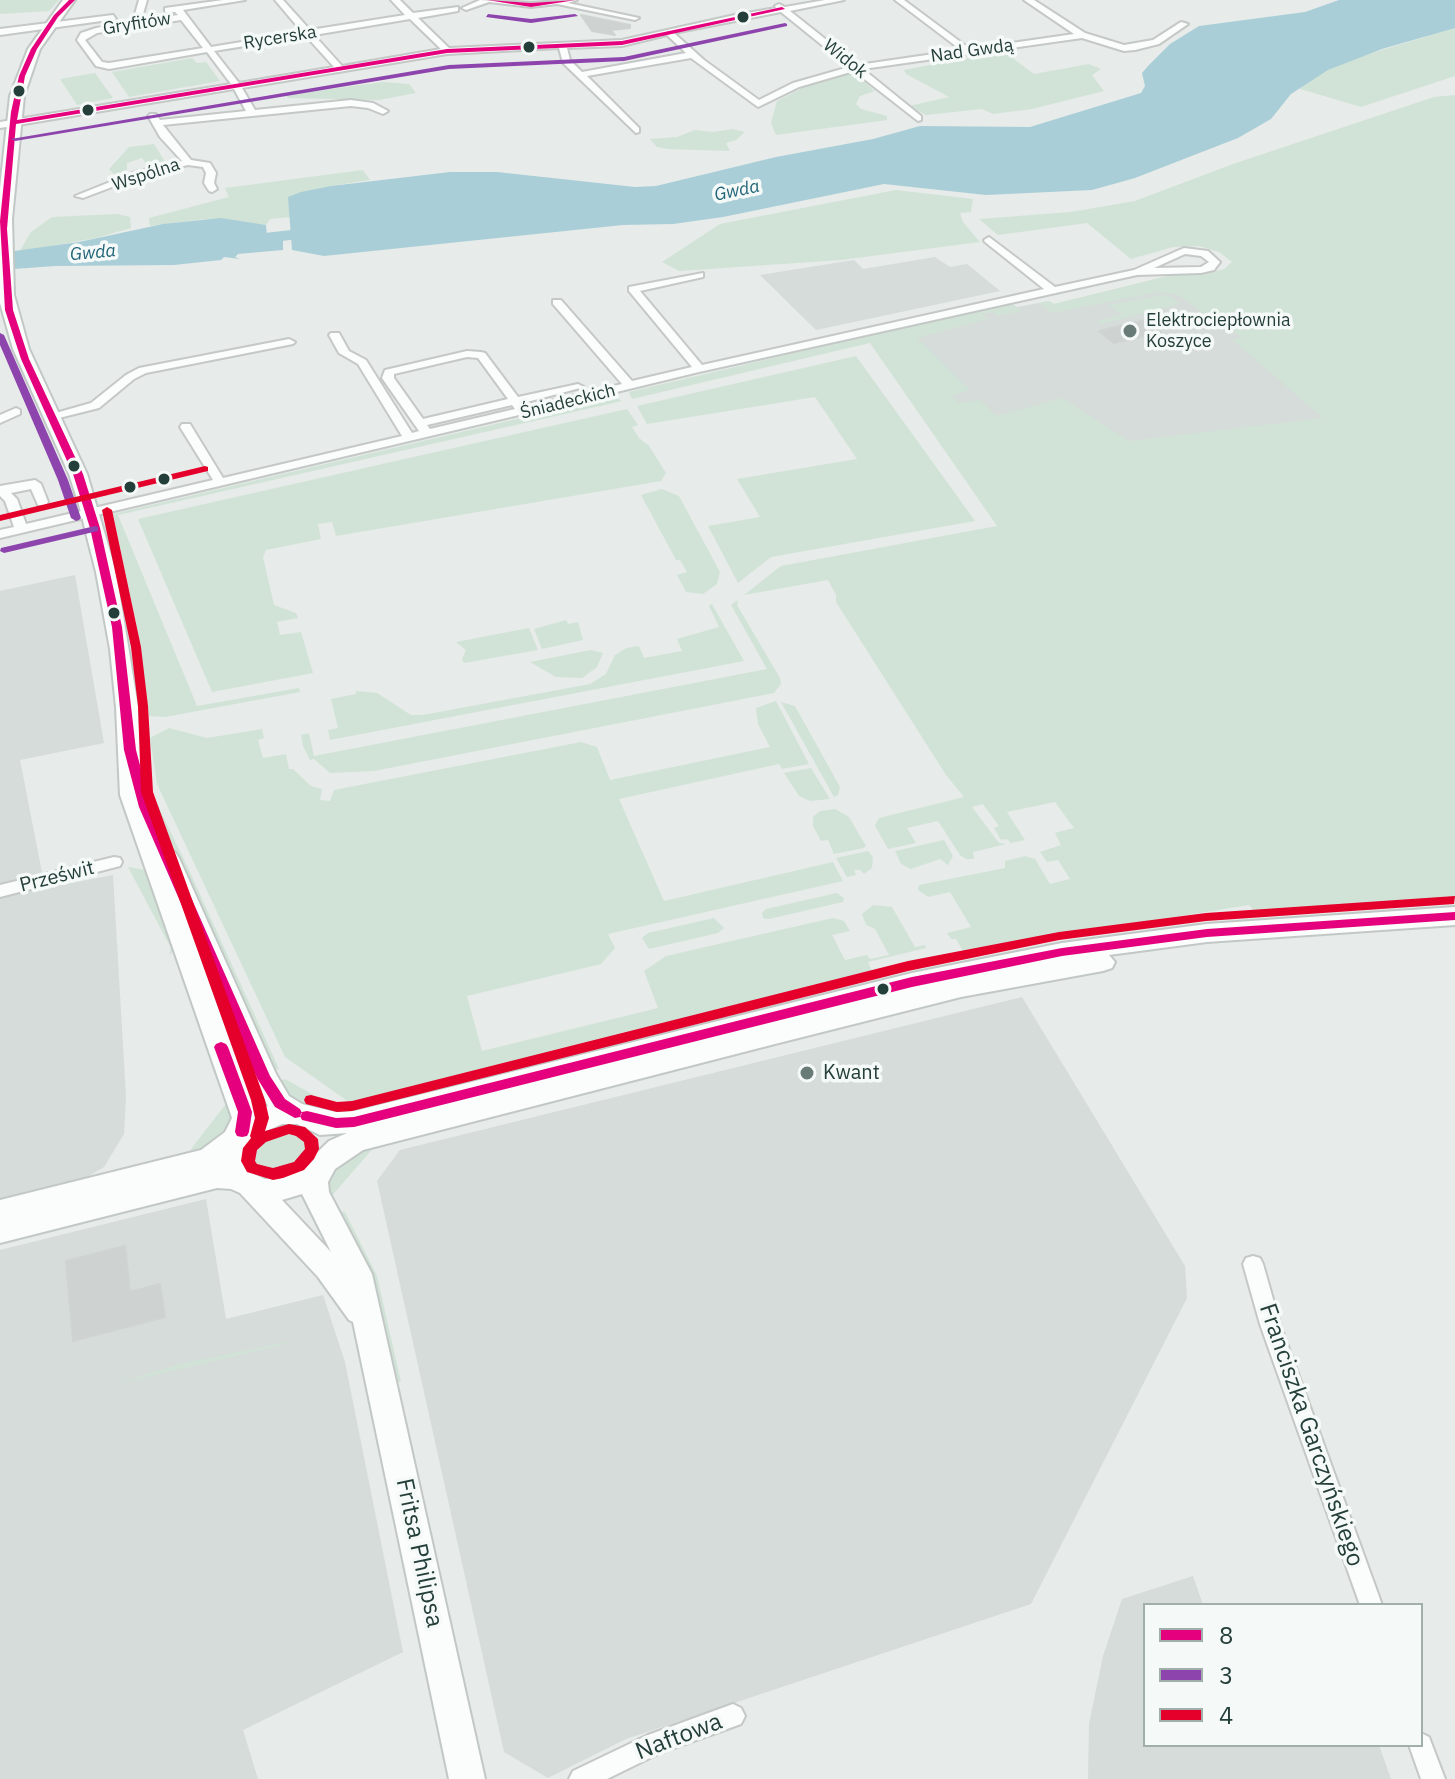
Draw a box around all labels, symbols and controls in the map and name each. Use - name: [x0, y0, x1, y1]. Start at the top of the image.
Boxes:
- street label: Gryfitów: [101, 8, 173, 40]
- unlabelled marker: [735, 9, 751, 25]
- street label: Rycerska: [242, 22, 318, 54]
- street label: Widok: [819, 35, 871, 83]
- street label: Nad Gwdą: [929, 35, 1015, 67]
- unlabelled marker: [521, 39, 537, 55]
- unlabelled marker: [11, 83, 27, 99]
- unlabelled marker: [80, 102, 96, 118]
- street label: Wspólna: [109, 154, 183, 196]
- water label: Gwda: [712, 176, 762, 206]
- water label: Gwda: [69, 240, 117, 266]
- place label: Elektrociepłownia Koszyce: [1146, 310, 1291, 352]
- marker: Elektrociepłownia Koszyce: [1121, 322, 1139, 340]
- street label: Śniadeckich: [518, 380, 618, 424]
- unlabelled marker: [66, 458, 82, 474]
- unlabelled marker: [156, 471, 172, 487]
- unlabelled marker: [122, 479, 138, 495]
- unlabelled marker: [106, 605, 122, 621]
- street label: Prześwit: [17, 856, 97, 898]
- unlabelled marker: [875, 981, 891, 997]
- place label: Kwant: [823, 1061, 880, 1085]
- marker: Kwant: [798, 1064, 816, 1082]
- street label: Franciszka Garczyńskiego: [1252, 1300, 1370, 1570]
- street label: Fritsa Philipsa: [389, 1476, 449, 1630]
- legend: [1143, 1603, 1423, 1747]
- text: 8: [1219, 1619, 1233, 1651]
- text: 3: [1219, 1659, 1233, 1691]
- text: 4: [1219, 1699, 1233, 1731]
- street label: Naftowa: [632, 1707, 726, 1767]

